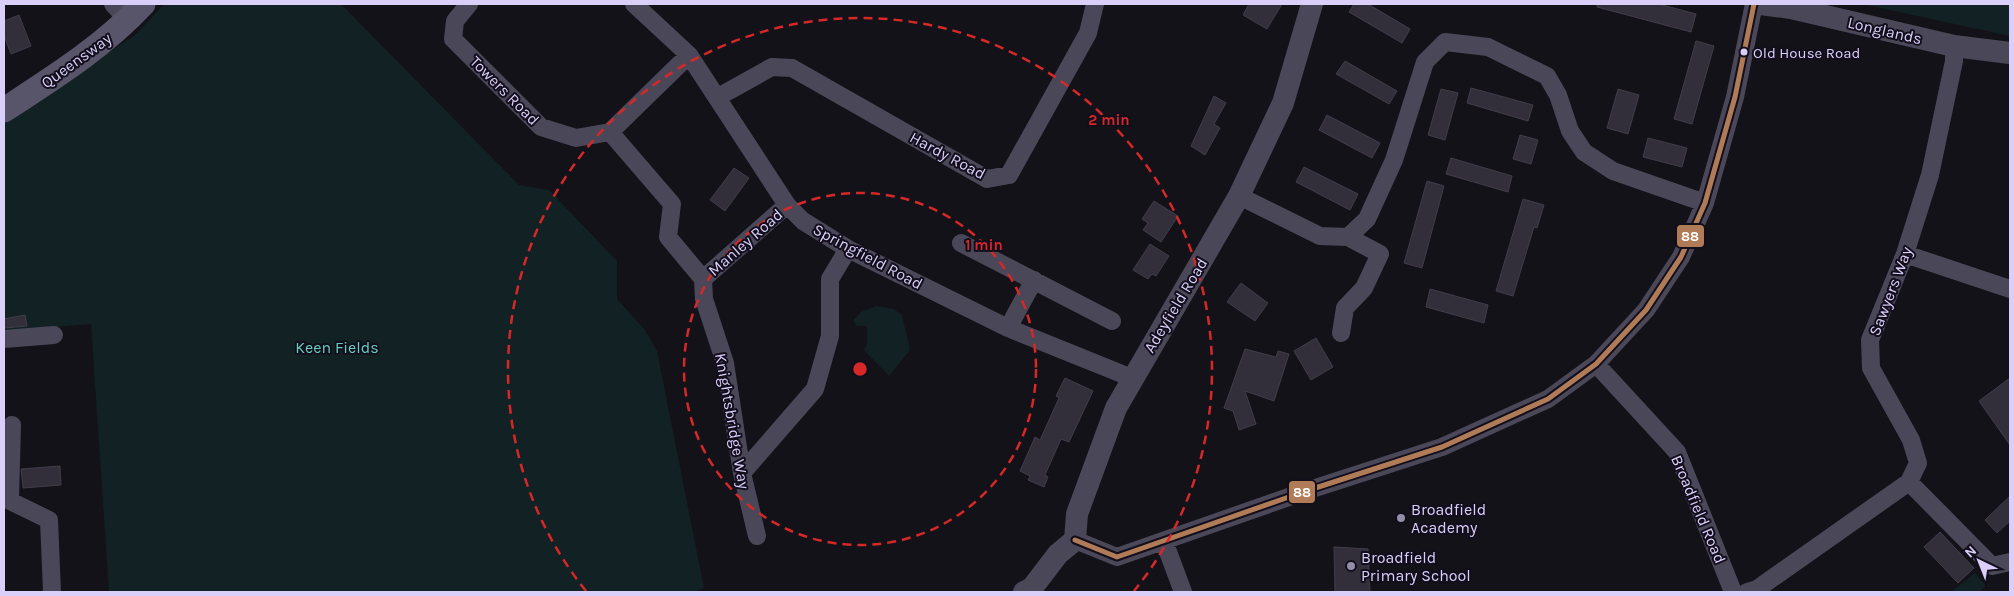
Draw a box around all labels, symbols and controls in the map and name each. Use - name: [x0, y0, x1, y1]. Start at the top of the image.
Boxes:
- street label: Longlands: [1846, 13, 1924, 48]
- street label: Queensway: [37, 28, 116, 92]
- place label: Old House Road: [1753, 44, 1860, 62]
- marker: Old House Road: [1739, 47, 1749, 57]
- street label: Towers Road: [466, 52, 543, 129]
- text: 2 min: [1088, 111, 1130, 129]
- street label: Hardy Road: [907, 128, 989, 183]
- street label: Manley Road: [704, 205, 787, 280]
- street label: Springfield Road: [810, 220, 926, 293]
- line badge: 88: [1676, 224, 1705, 248]
- text: 88: [1681, 228, 1699, 245]
- text: 1 min: [965, 236, 1003, 254]
- street label: Sawyers Way: [1865, 243, 1916, 338]
- street label: Adeyfield Road: [1140, 254, 1211, 356]
- park label: Keen Fields: [295, 338, 379, 357]
- street label: Knightsbridge Way: [711, 352, 754, 491]
- centre of rings: [851, 360, 869, 378]
- street label: Broadfield Road: [1667, 452, 1730, 566]
- line badge: 88: [1288, 480, 1316, 504]
- text: 88: [1293, 484, 1311, 501]
- place label: Broadfield Academy: [1411, 500, 1486, 537]
- marker: Broadfield Academy: [1395, 512, 1407, 524]
- north arrow: [1954, 536, 2004, 586]
- text: N: [1961, 542, 1980, 562]
- place label: Broadfield Primary School: [1361, 548, 1471, 585]
- marker: Broadfield Primary School: [1345, 560, 1357, 572]

